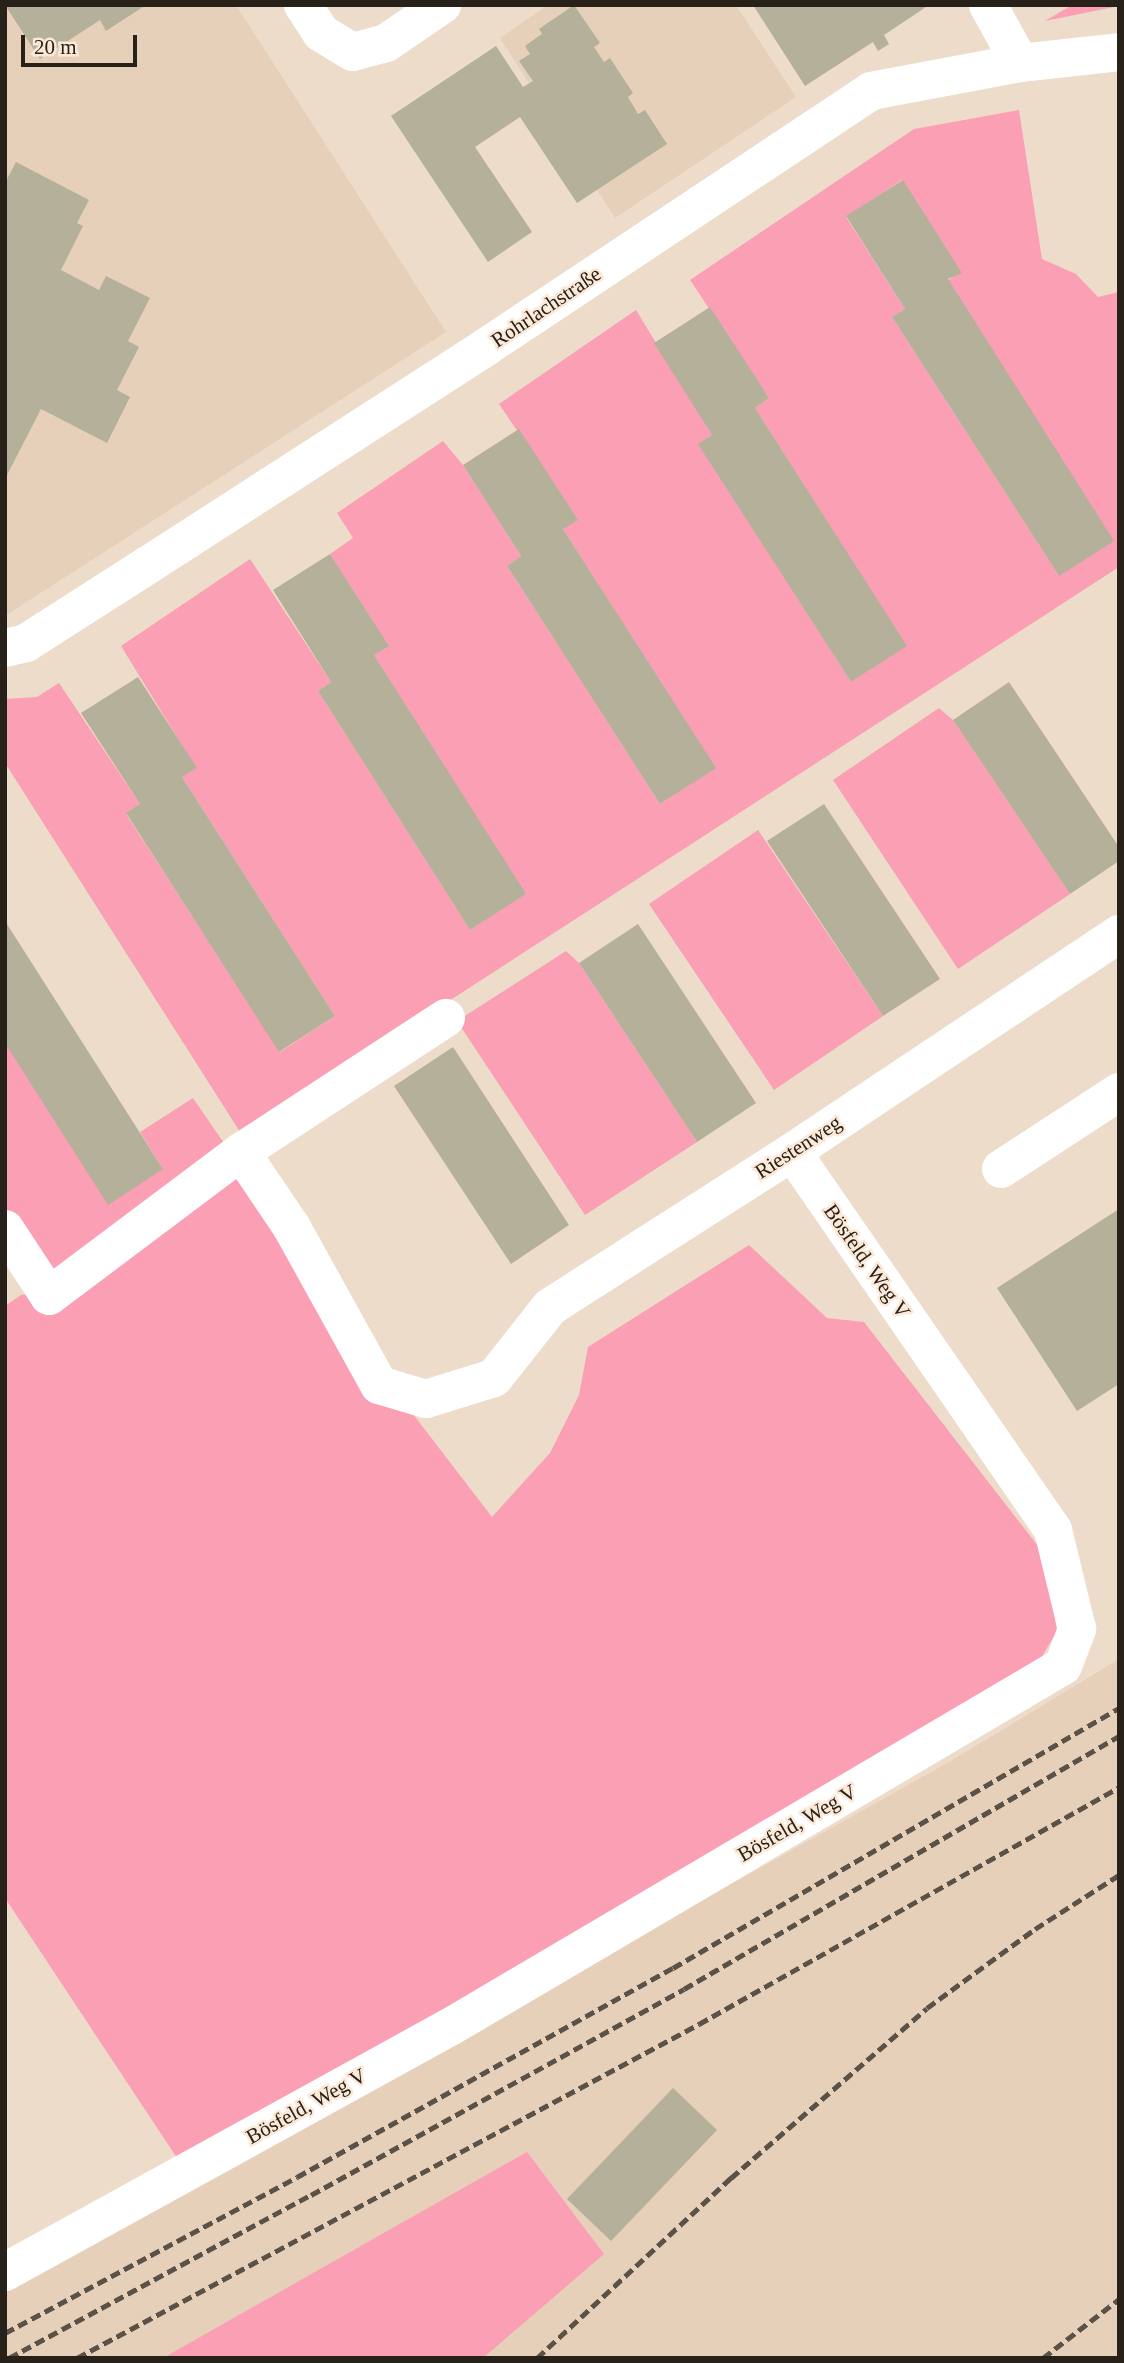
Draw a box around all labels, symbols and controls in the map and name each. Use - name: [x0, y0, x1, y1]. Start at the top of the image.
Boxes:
- scale bar: [24, 21, 140, 65]
- text: 20 m: [34, 35, 77, 59]
- street label: Rohrlachstraße: [486, 261, 606, 353]
- street label: Riestenweg: [750, 1110, 846, 1184]
- street label: Bösfeld, Weg V: [818, 1199, 916, 1323]
- street label: Bösfeld, Weg V: [733, 1779, 861, 1867]
- street label: Bösfeld, Weg V: [241, 2062, 371, 2150]

